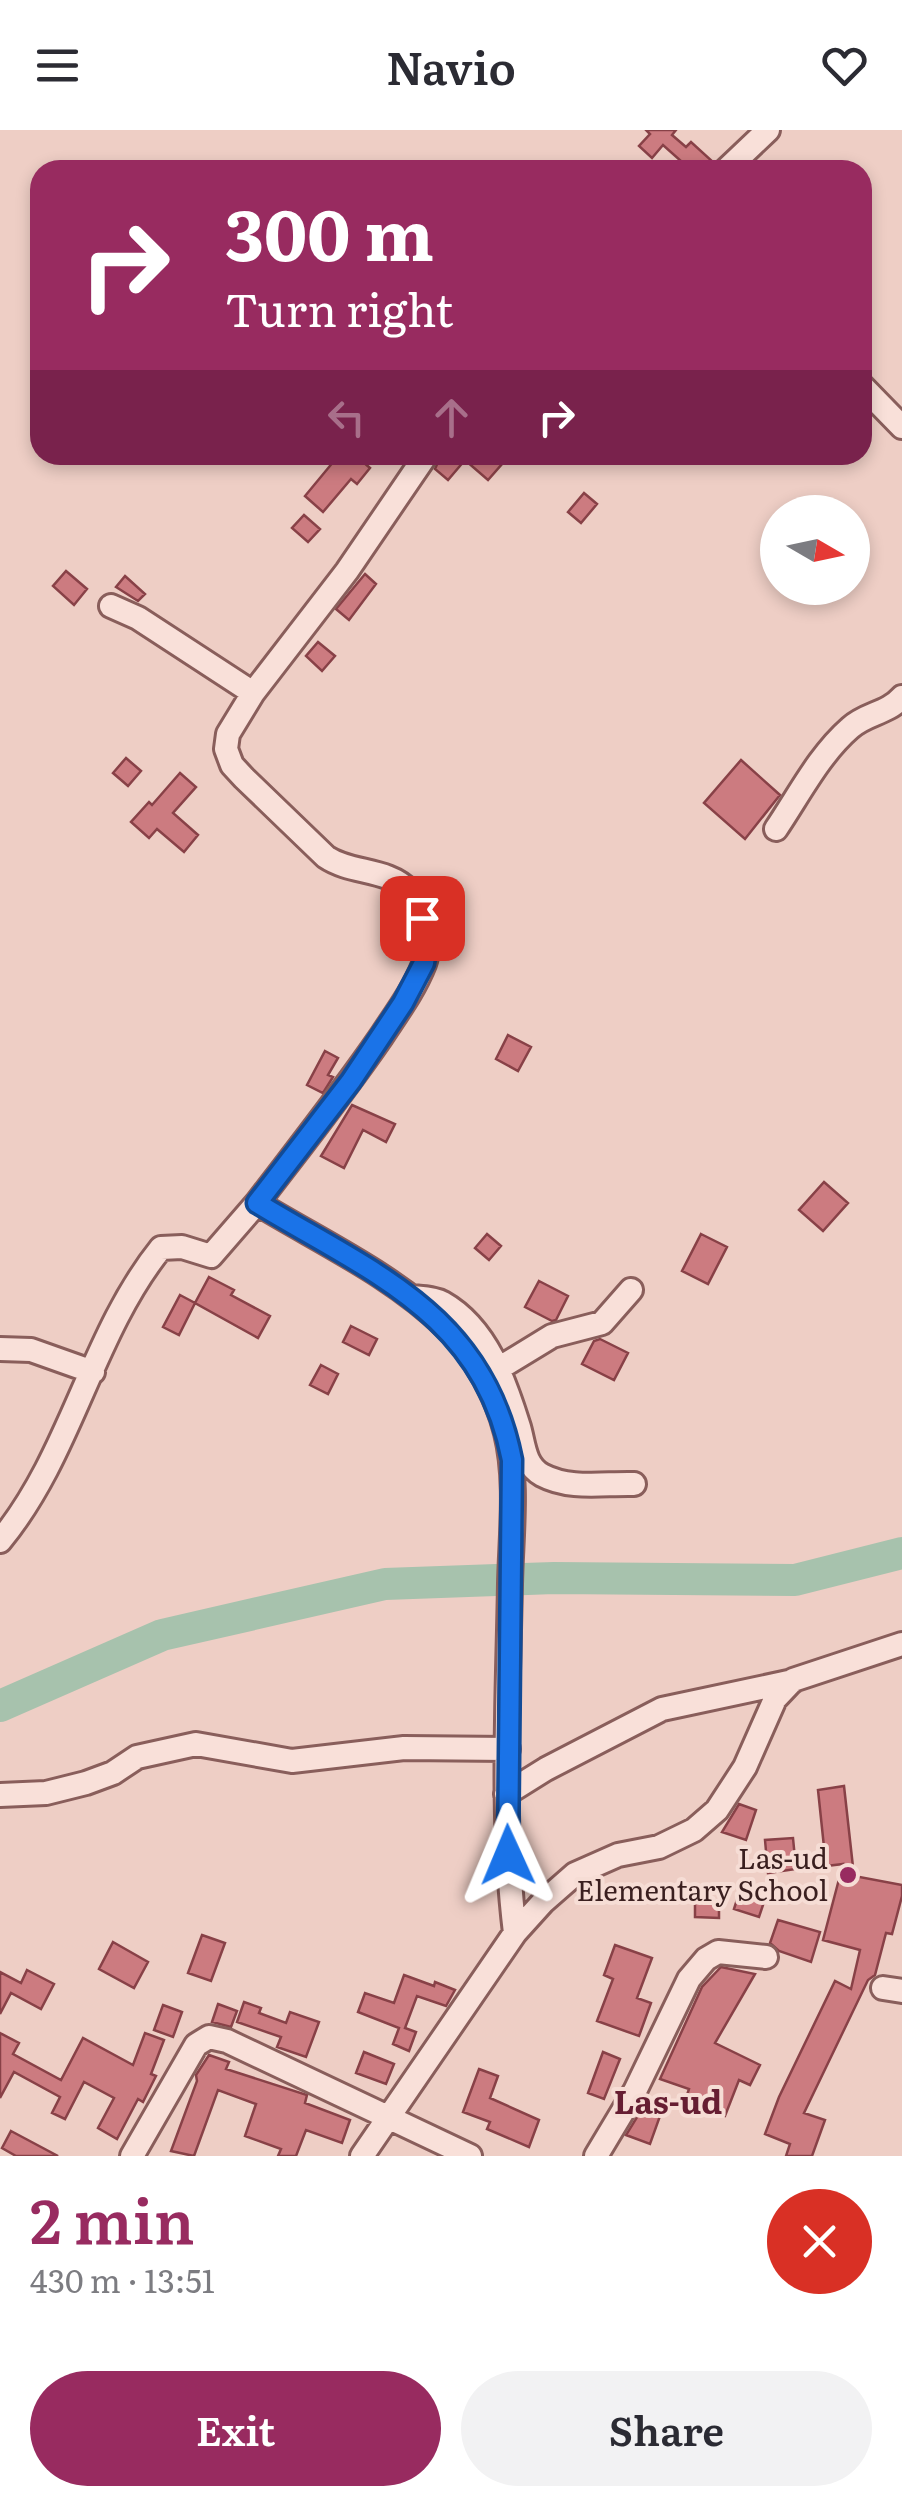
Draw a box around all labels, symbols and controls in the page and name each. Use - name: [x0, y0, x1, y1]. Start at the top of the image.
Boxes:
- text: Navio: [386, 32, 516, 99]
- icon: menu: [30, 38, 85, 93]
- icon: heart: [817, 38, 872, 93]
- text: 300 m: [225, 179, 434, 283]
- icon: right: [60, 200, 190, 330]
- text: Turn right: [225, 274, 453, 341]
- icon: left: [319, 390, 374, 445]
- icon: ahead: [424, 390, 479, 445]
- icon: right: [529, 390, 584, 445]
- north arrow: [760, 495, 870, 605]
- map controls: [760, 495, 870, 605]
- pin: [380, 876, 465, 961]
- icon: arrive: [395, 891, 450, 946]
- position arrow: [456, 1803, 560, 1907]
- place label: Las-ud Elementary School: [577, 1836, 828, 1910]
- marker: Las-ud Elementary School: [837, 1864, 859, 1886]
- district label: Las-ud: [614, 2076, 722, 2124]
- text: 2 min: [30, 2173, 195, 2262]
- button: close: [767, 2189, 872, 2294]
- text: 430 m · 13:51: [30, 2255, 215, 2303]
- button: Exit: [30, 2371, 441, 2486]
- button: Share: [461, 2371, 872, 2486]

